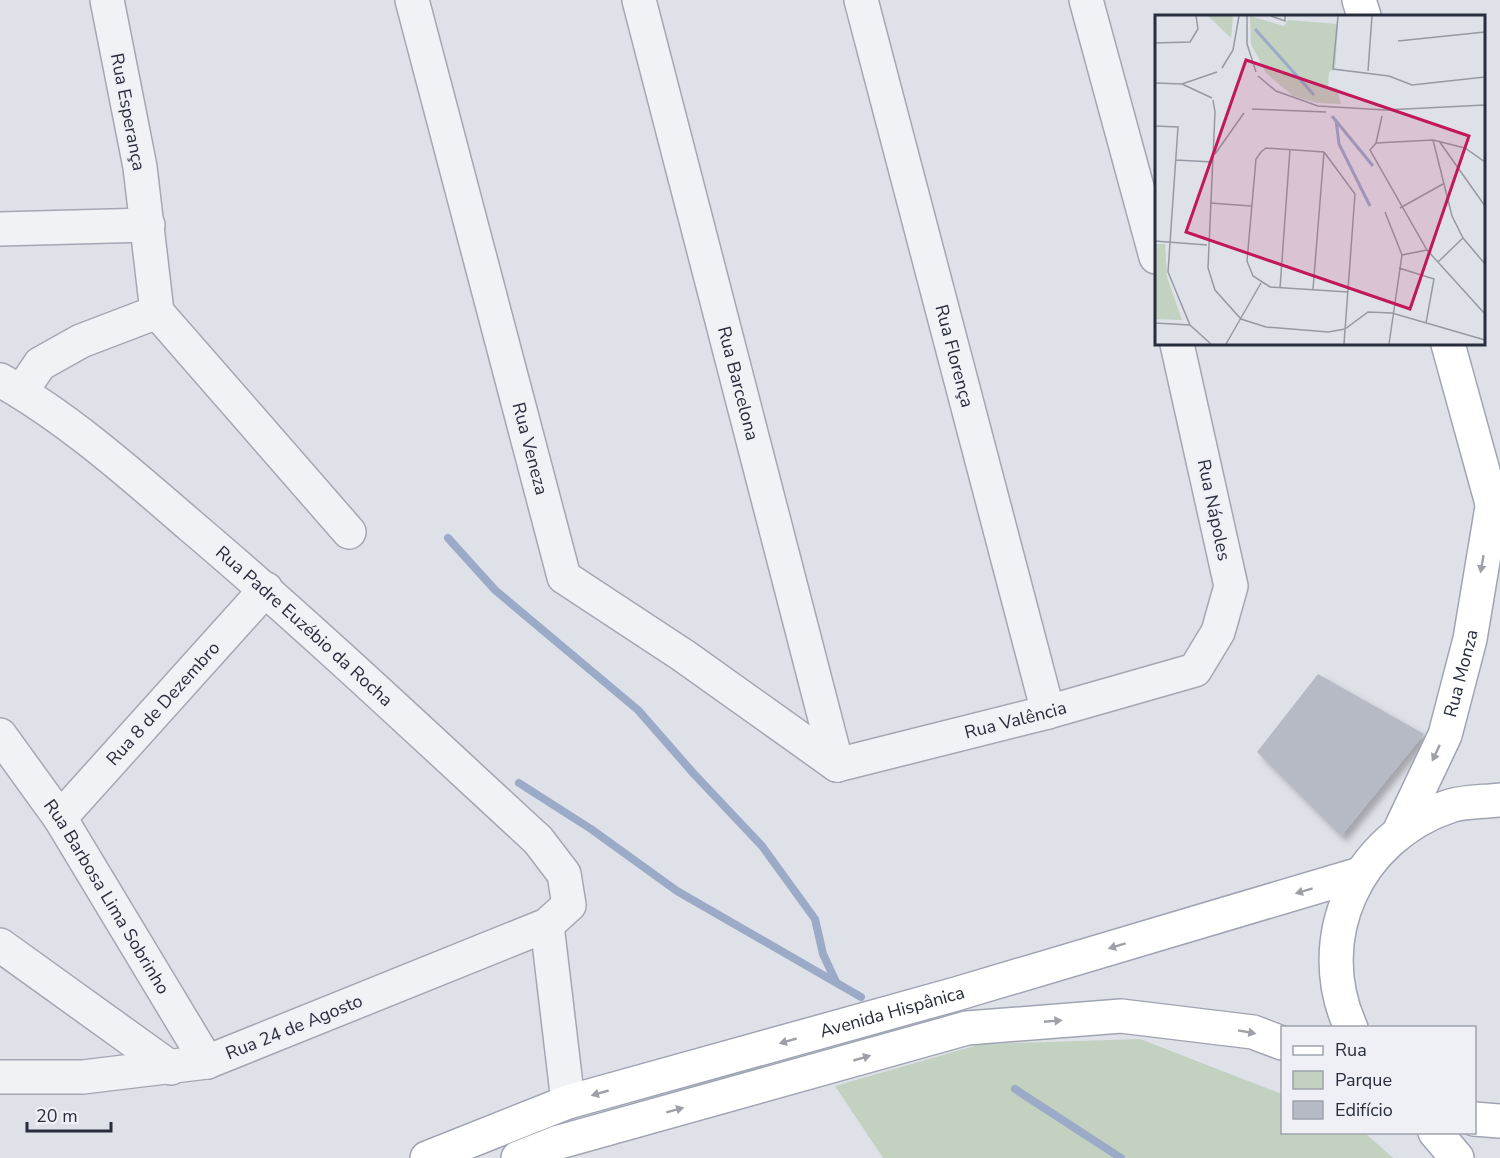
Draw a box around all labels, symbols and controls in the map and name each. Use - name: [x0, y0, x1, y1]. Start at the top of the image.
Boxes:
- inset map: [1155, 15, 1485, 345]
- street label: Rua Esperança: [105, 51, 151, 173]
- street label: Rua Florença: [929, 302, 979, 410]
- street label: Rua Barcelona: [712, 324, 765, 443]
- street label: Rua Veneza: [507, 400, 554, 498]
- street label: Rua Nápoles: [1192, 457, 1236, 563]
- street label: Rua Padre Euzébio da Rocha: [211, 540, 398, 712]
- one-way arrow: [1478, 555, 1487, 574]
- street label: Rua Monza: [1438, 628, 1483, 720]
- street label: Rua 8 de Dezembro: [101, 636, 225, 771]
- street label: Rua Valência: [962, 695, 1069, 745]
- one-way arrow: [1432, 745, 1441, 762]
- street label: Rua Barbosa Lima Sobrinho: [38, 794, 175, 999]
- one-way arrow: [1295, 887, 1313, 896]
- one-way arrow: [1108, 942, 1126, 951]
- street label: Avenida Hispânica: [817, 980, 967, 1043]
- street label: Rua 24 de Agosto: [222, 989, 366, 1065]
- one-way arrow: [1044, 1017, 1063, 1026]
- legend: [1281, 1026, 1476, 1134]
- one-way arrow: [1237, 1027, 1256, 1036]
- one-way arrow: [779, 1036, 797, 1046]
- text: Rua: [1335, 1038, 1367, 1062]
- one-way arrow: [853, 1053, 871, 1062]
- text: Parque: [1335, 1068, 1392, 1092]
- one-way arrow: [591, 1089, 609, 1098]
- scale bar: [27, 1095, 111, 1133]
- text: Edifício: [1335, 1098, 1393, 1122]
- text: 20 m: [36, 1104, 78, 1128]
- one-way arrow: [666, 1105, 684, 1114]

